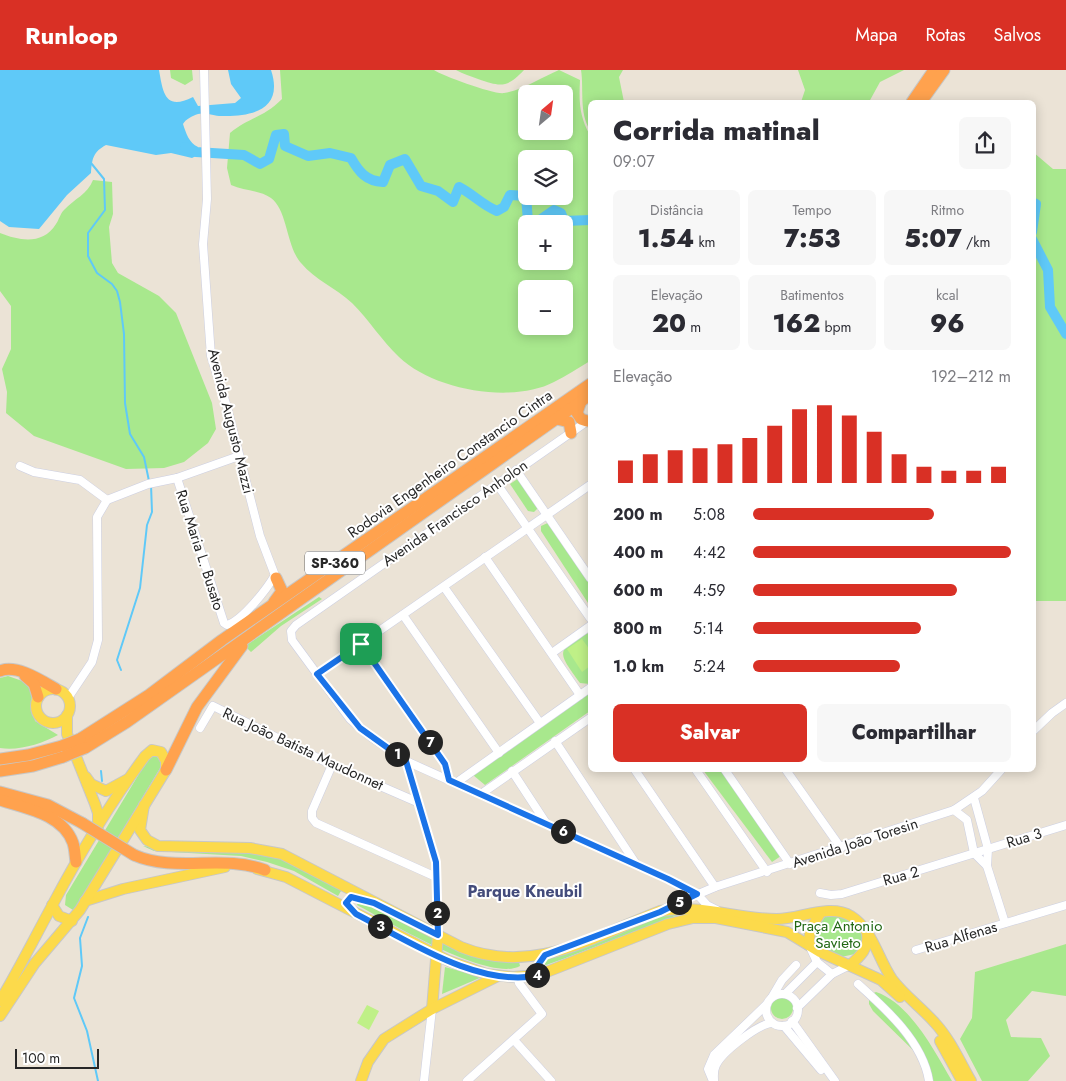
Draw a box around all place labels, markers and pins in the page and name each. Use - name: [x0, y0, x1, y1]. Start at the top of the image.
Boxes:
- pin: [340, 623, 382, 665]
- pin: 7: [418, 730, 442, 754]
- pin: 1: [384, 742, 410, 766]
- pin: 6: [550, 818, 576, 844]
- pin: 5: [666, 890, 692, 914]
- pin: 2: [424, 900, 450, 926]
- pin: 3: [368, 914, 392, 938]
- pin: 4: [524, 962, 550, 988]

